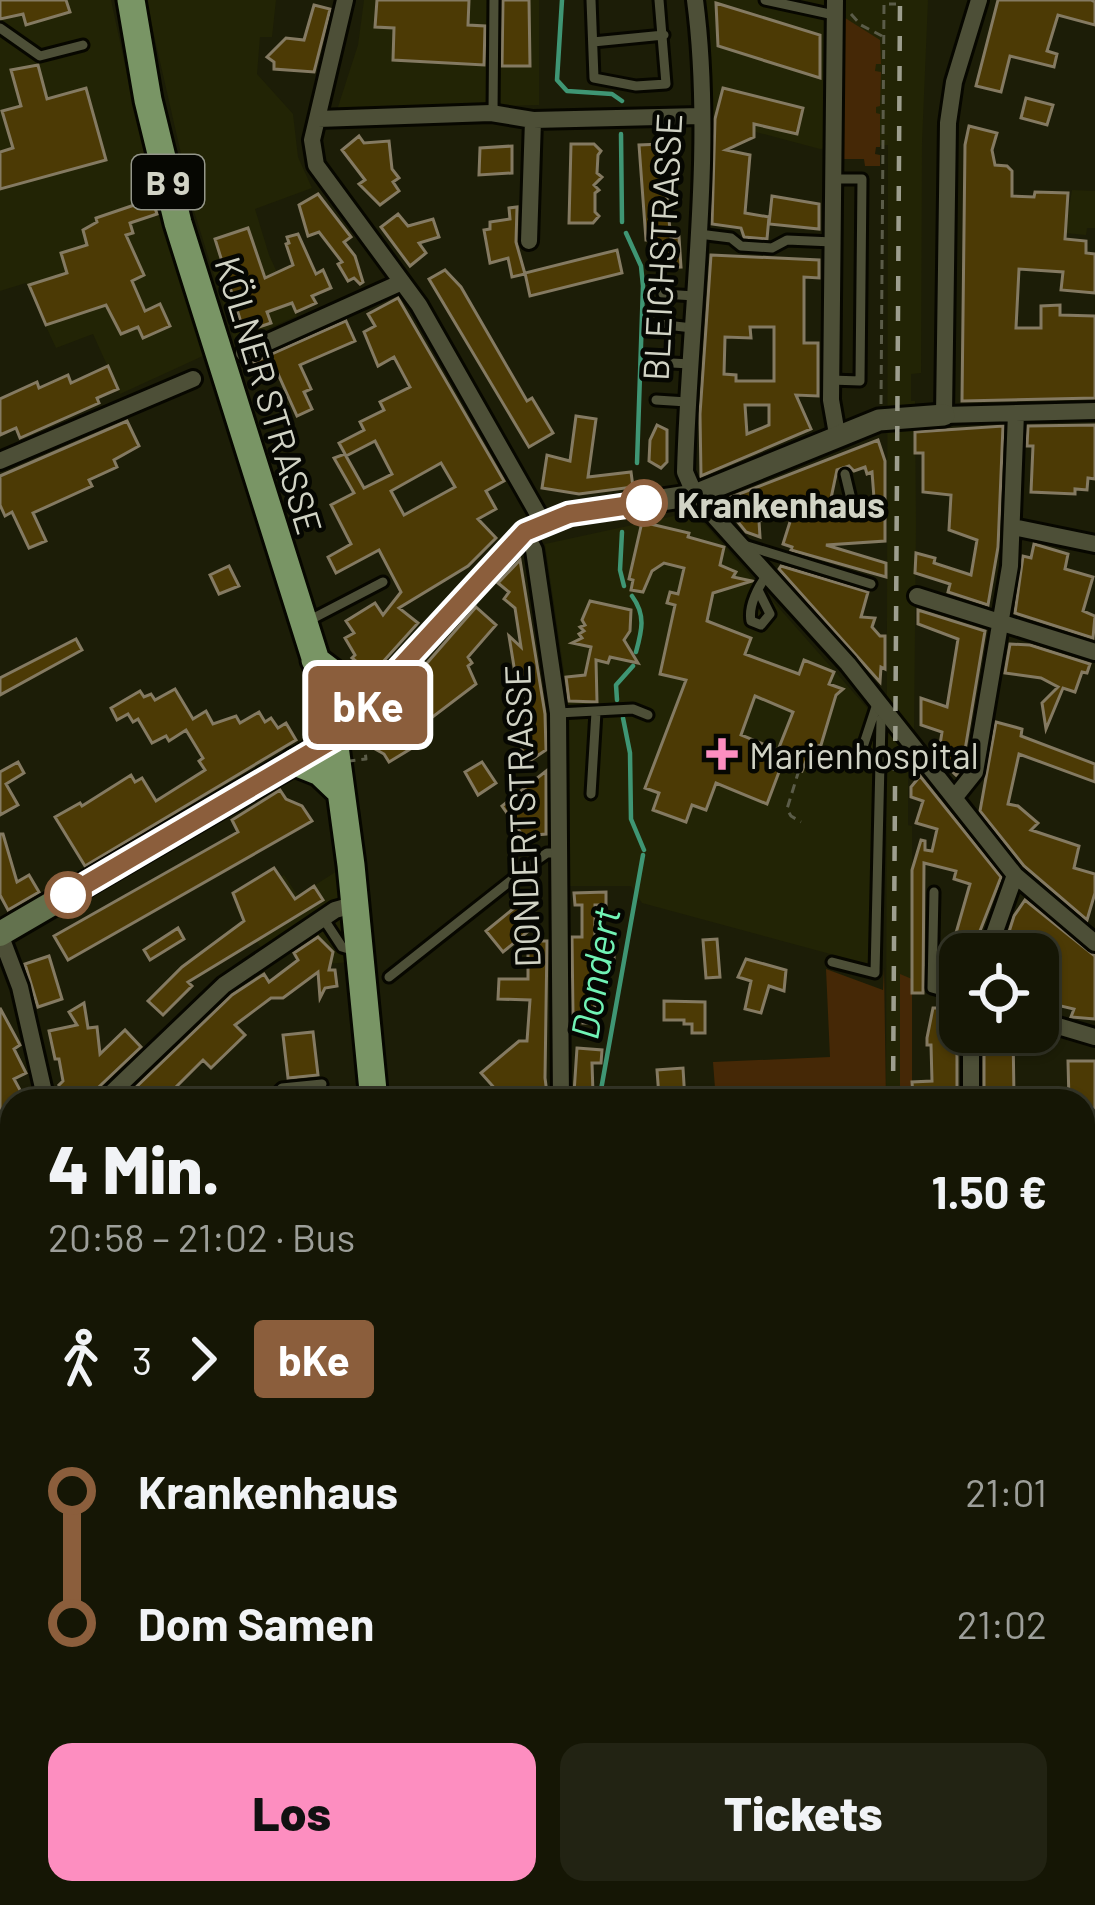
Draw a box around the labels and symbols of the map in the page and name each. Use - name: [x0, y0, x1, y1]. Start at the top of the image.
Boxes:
- street label: BLEICHSTRASSE: [633, 112, 689, 382]
- road number: B 9: [132, 155, 204, 209]
- street label: KÖLNER STRASSE: [207, 251, 333, 539]
- marker: Krankenhaus: [622, 481, 666, 525]
- place label: Krankenhaus: [677, 482, 885, 525]
- street label: DONDERTSTRASSE: [494, 664, 548, 968]
- line badge: bKe: [299, 666, 437, 744]
- place label: Marienhospital: [749, 733, 979, 776]
- marker: Marienhospital: [706, 738, 738, 770]
- unlabelled marker: [46, 873, 90, 917]
- water label: Dondert: [559, 903, 629, 1043]

